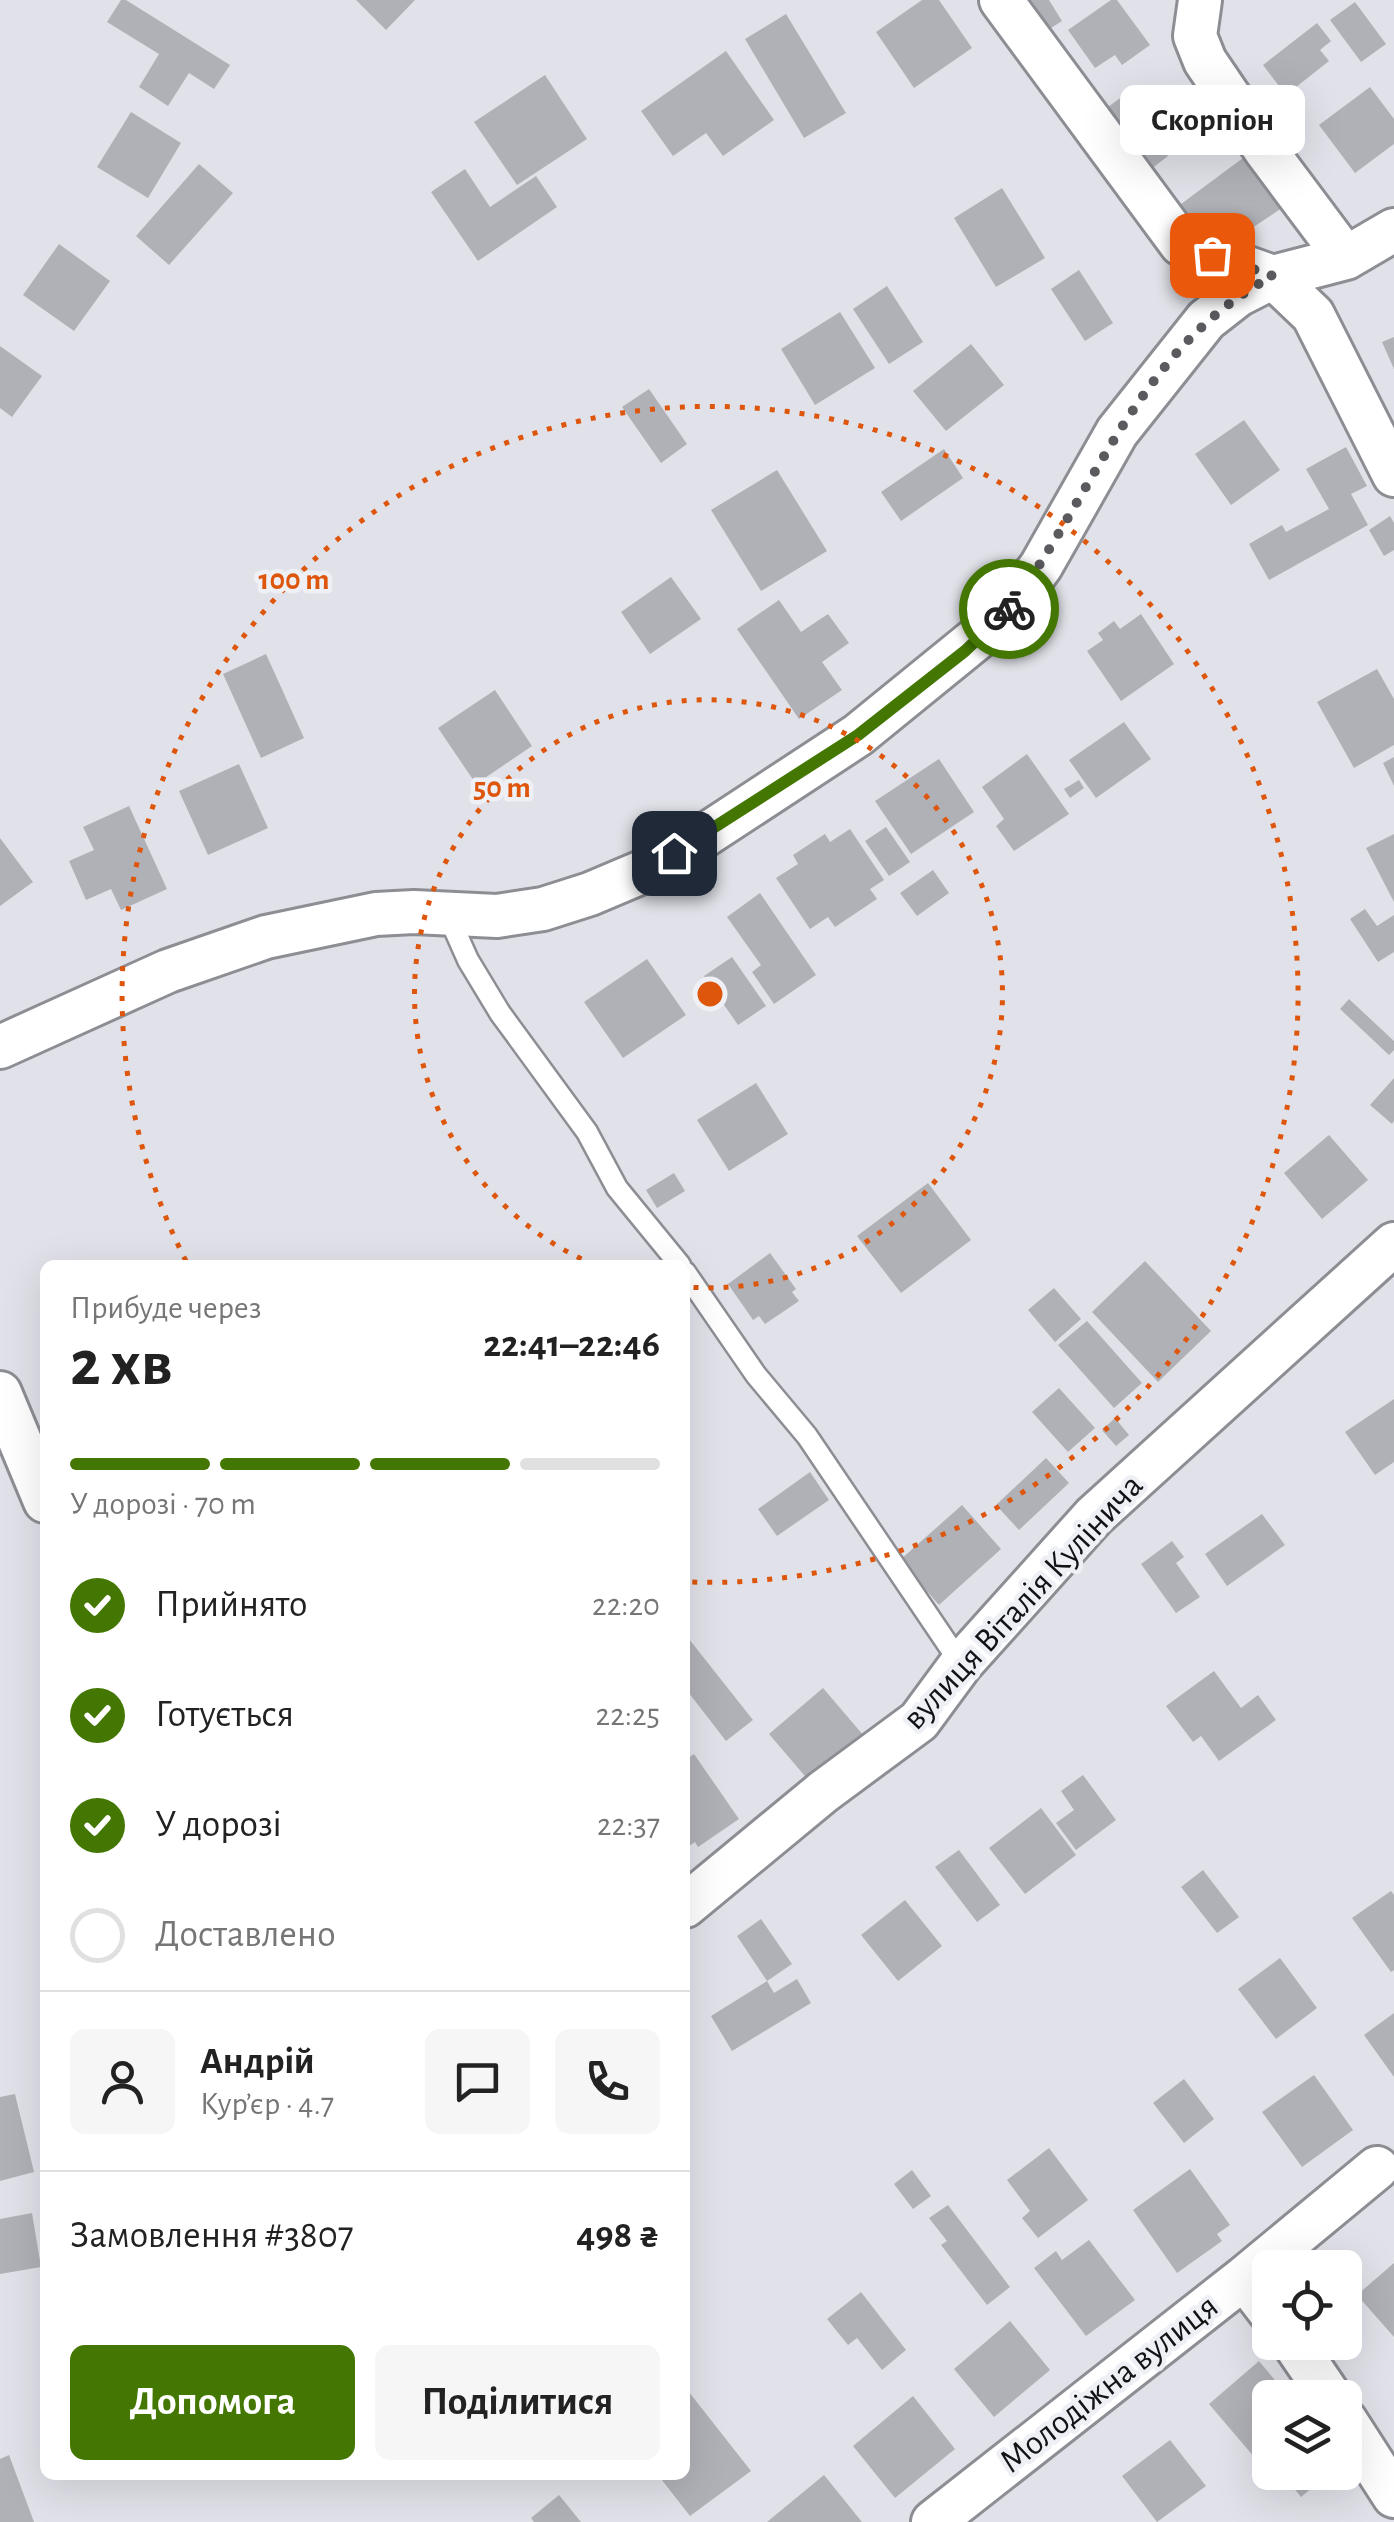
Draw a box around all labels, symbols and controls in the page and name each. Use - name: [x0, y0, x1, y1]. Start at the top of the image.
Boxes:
- callout: Скорпіон: [1120, 85, 1304, 155]
- text: Скорпіон: [1151, 104, 1274, 136]
- pin: [1170, 213, 1255, 298]
- icon: bag: [1185, 228, 1240, 283]
- courier: [959, 559, 1059, 659]
- text: 100 m: [259, 565, 329, 595]
- icon: bike: [982, 582, 1037, 637]
- text: 50 m: [473, 773, 531, 803]
- pin: [632, 811, 717, 896]
- icon: home: [647, 826, 702, 881]
- centre of rings: [692, 976, 728, 1012]
- text: Прибуде через: [70, 1292, 262, 1324]
- text: 22:41–22:46: [483, 1326, 660, 1364]
- text: 2 хв: [70, 1332, 173, 1397]
- street label: вулиця Віталія Кулінича: [896, 1468, 1150, 1736]
- text: У дорозі · 70 m: [70, 1488, 256, 1520]
- icon: check: [70, 1578, 125, 1633]
- text: Прийнято: [155, 1586, 308, 1624]
- text: 22:20: [592, 1589, 660, 1621]
- icon: check: [70, 1688, 125, 1743]
- text: Готується: [155, 1696, 294, 1734]
- text: 22:25: [596, 1699, 660, 1731]
- icon: check: [70, 1798, 125, 1853]
- text: У дорозі: [155, 1806, 282, 1844]
- text: 22:37: [597, 1809, 660, 1841]
- text: Доставлено: [155, 1916, 336, 1954]
- button: person: [70, 2029, 175, 2134]
- button: chat: [425, 2029, 530, 2134]
- button: phone: [555, 2029, 660, 2134]
- text: Андрій: [200, 2043, 315, 2081]
- text: Кур’єр · 4.7: [200, 2088, 334, 2120]
- text: Замовлення #3807: [70, 2217, 354, 2255]
- text: 498 ₴: [576, 2217, 660, 2255]
- map controls: [1252, 2250, 1362, 2490]
- button: locate: [1252, 2250, 1362, 2360]
- street label: Молодіжна вулиця: [993, 2288, 1225, 2480]
- button: Допомога: [70, 2345, 355, 2460]
- button: Поділитися: [375, 2345, 660, 2460]
- button: layers: [1252, 2380, 1362, 2490]

